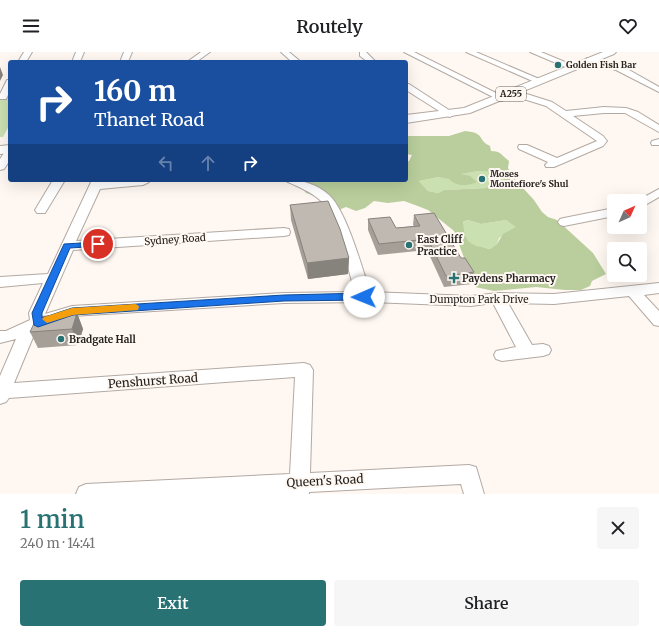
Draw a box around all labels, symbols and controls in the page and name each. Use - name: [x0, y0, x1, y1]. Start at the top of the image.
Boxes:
- icon: menu: [20, 15, 42, 37]
- text: Routely: [296, 15, 363, 38]
- icon: heart: [617, 15, 639, 37]
- place label: Golden Fish Bar: [566, 59, 637, 70]
- marker: Golden Fish Bar: [553, 60, 563, 70]
- text: 160 m: [94, 73, 176, 109]
- icon: right: [28, 76, 80, 128]
- road number: A255: [496, 87, 526, 101]
- text: Thanet Road: [94, 108, 204, 131]
- icon: left: [155, 152, 177, 174]
- icon: ahead: [197, 152, 219, 174]
- icon: right: [239, 152, 261, 174]
- place label: Moses Montefiore's Shul: [490, 168, 568, 189]
- marker: Moses Montefiore's Shul: [477, 174, 487, 184]
- north arrow: [607, 194, 647, 234]
- map controls: [607, 194, 647, 282]
- pin: [81, 227, 115, 261]
- street label: Sydney Road: [144, 231, 206, 248]
- icon: arrive: [87, 233, 109, 255]
- place label: East Cliff Practice: [417, 233, 463, 258]
- marker: East Cliff Practice: [404, 240, 414, 250]
- button: search: [607, 242, 647, 282]
- place label: Paydens Pharmacy: [462, 272, 556, 285]
- marker: Paydens Pharmacy: [449, 273, 459, 283]
- position arrow: [343, 276, 385, 318]
- street label: Dumpton Park Drive: [430, 293, 528, 306]
- place label: Bradgate Hall: [69, 333, 137, 346]
- marker: Bradgate Hall: [56, 334, 66, 344]
- street label: Penshurst Road: [107, 370, 199, 391]
- street label: Queen's Road: [286, 471, 364, 490]
- text: 1 min: [20, 504, 85, 535]
- button: close: [597, 507, 639, 549]
- text: 240 m · 14:41: [20, 535, 95, 552]
- button: Exit: [20, 580, 326, 626]
- button: Share: [334, 580, 639, 626]

